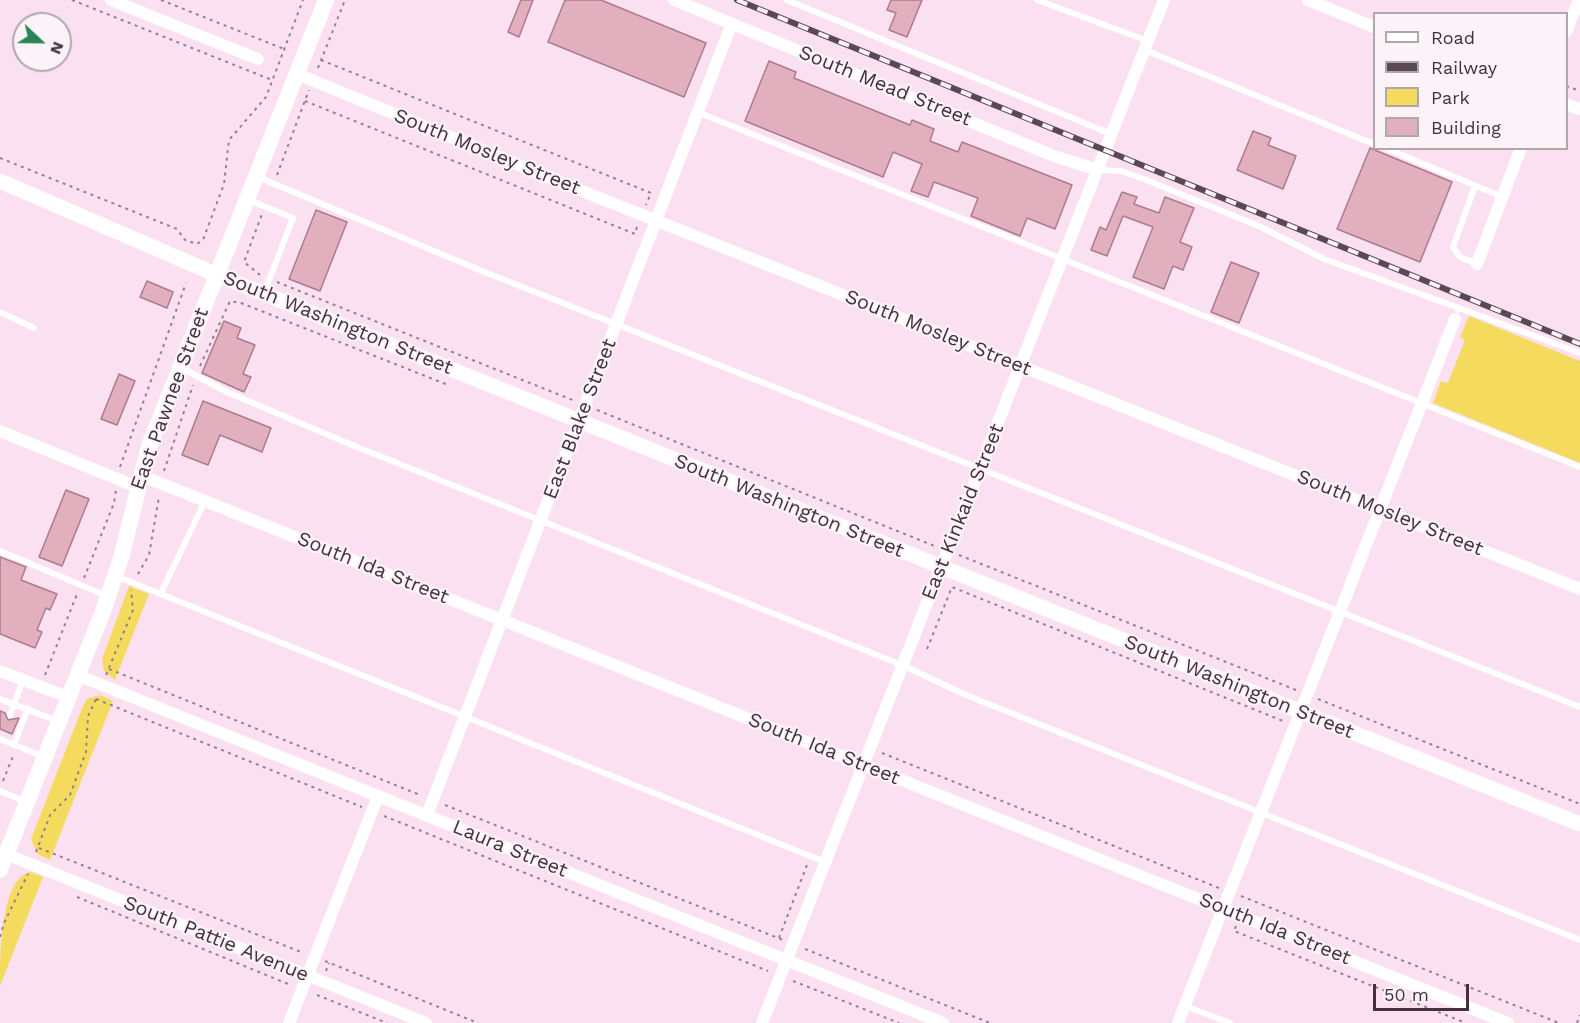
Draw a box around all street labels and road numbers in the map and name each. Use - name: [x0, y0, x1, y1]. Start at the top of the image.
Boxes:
- street label: South Mead Street: [795, 40, 975, 132]
- street label: South Mosley Street: [390, 104, 584, 200]
- street label: South Washington Street: [220, 266, 456, 380]
- street label: South Mosley Street: [841, 285, 1035, 381]
- street label: East Pawnee Street: [126, 305, 214, 493]
- street label: East Blake Street: [538, 335, 622, 503]
- street label: East Kinkaid Street: [917, 420, 1009, 604]
- street label: South Washington Street: [671, 449, 907, 563]
- street label: South Mosley Street: [1293, 465, 1487, 561]
- street label: South Ida Street: [294, 527, 452, 609]
- street label: South Washington Street: [1121, 630, 1357, 744]
- street label: South Ida Street: [745, 708, 903, 790]
- street label: Laura Street: [449, 815, 571, 883]
- street label: South Ida Street: [1196, 888, 1354, 970]
- street label: South Pattie Avenue: [120, 891, 312, 987]

